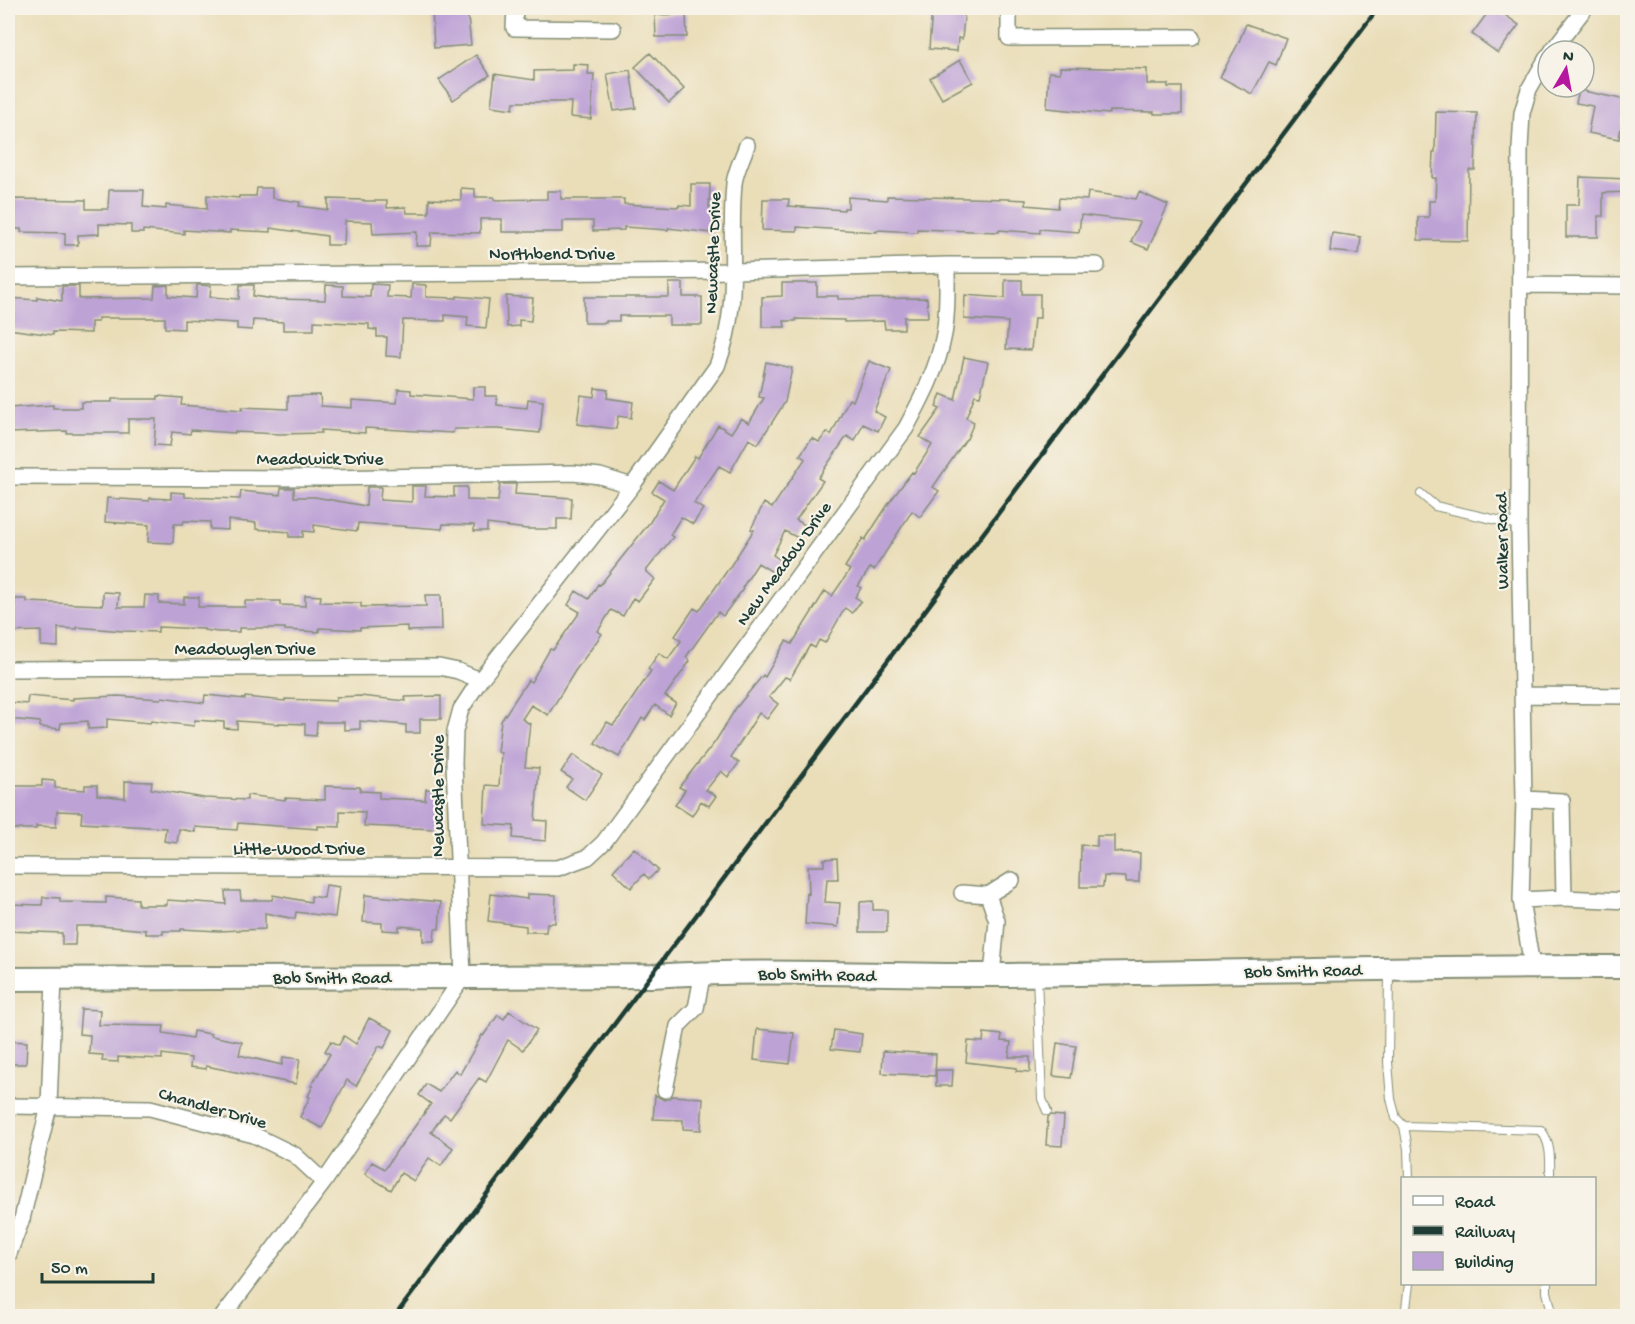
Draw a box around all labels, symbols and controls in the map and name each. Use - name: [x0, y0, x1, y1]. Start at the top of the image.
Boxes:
- north arrow: [1536, 39, 1596, 99]
- text: N: [1561, 47, 1575, 68]
- street label: Newcastle Drive: [702, 191, 727, 314]
- street label: Northbend Drive: [489, 245, 616, 266]
- street label: Meadowick Drive: [256, 450, 384, 471]
- street label: Walker Road: [1492, 491, 1515, 589]
- street label: New Meadow Drive: [733, 498, 838, 631]
- street label: Meadowglen Drive: [174, 640, 316, 661]
- street label: Newcastle Drive: [429, 734, 450, 857]
- street label: Little-Wood Drive: [233, 840, 366, 861]
- street label: Bob Smith Road: [1243, 961, 1364, 984]
- street label: Bob Smith Road: [757, 965, 878, 988]
- street label: Bob Smith Road: [272, 969, 392, 990]
- street label: Chandler Drive: [156, 1084, 270, 1135]
- legend: [1401, 1177, 1596, 1285]
- text: Road: [1455, 1193, 1496, 1214]
- text: Railway: [1455, 1223, 1515, 1244]
- scale bar: [42, 1246, 153, 1284]
- text: Building: [1454, 1253, 1514, 1274]
- text: 50 m: [51, 1259, 88, 1280]

